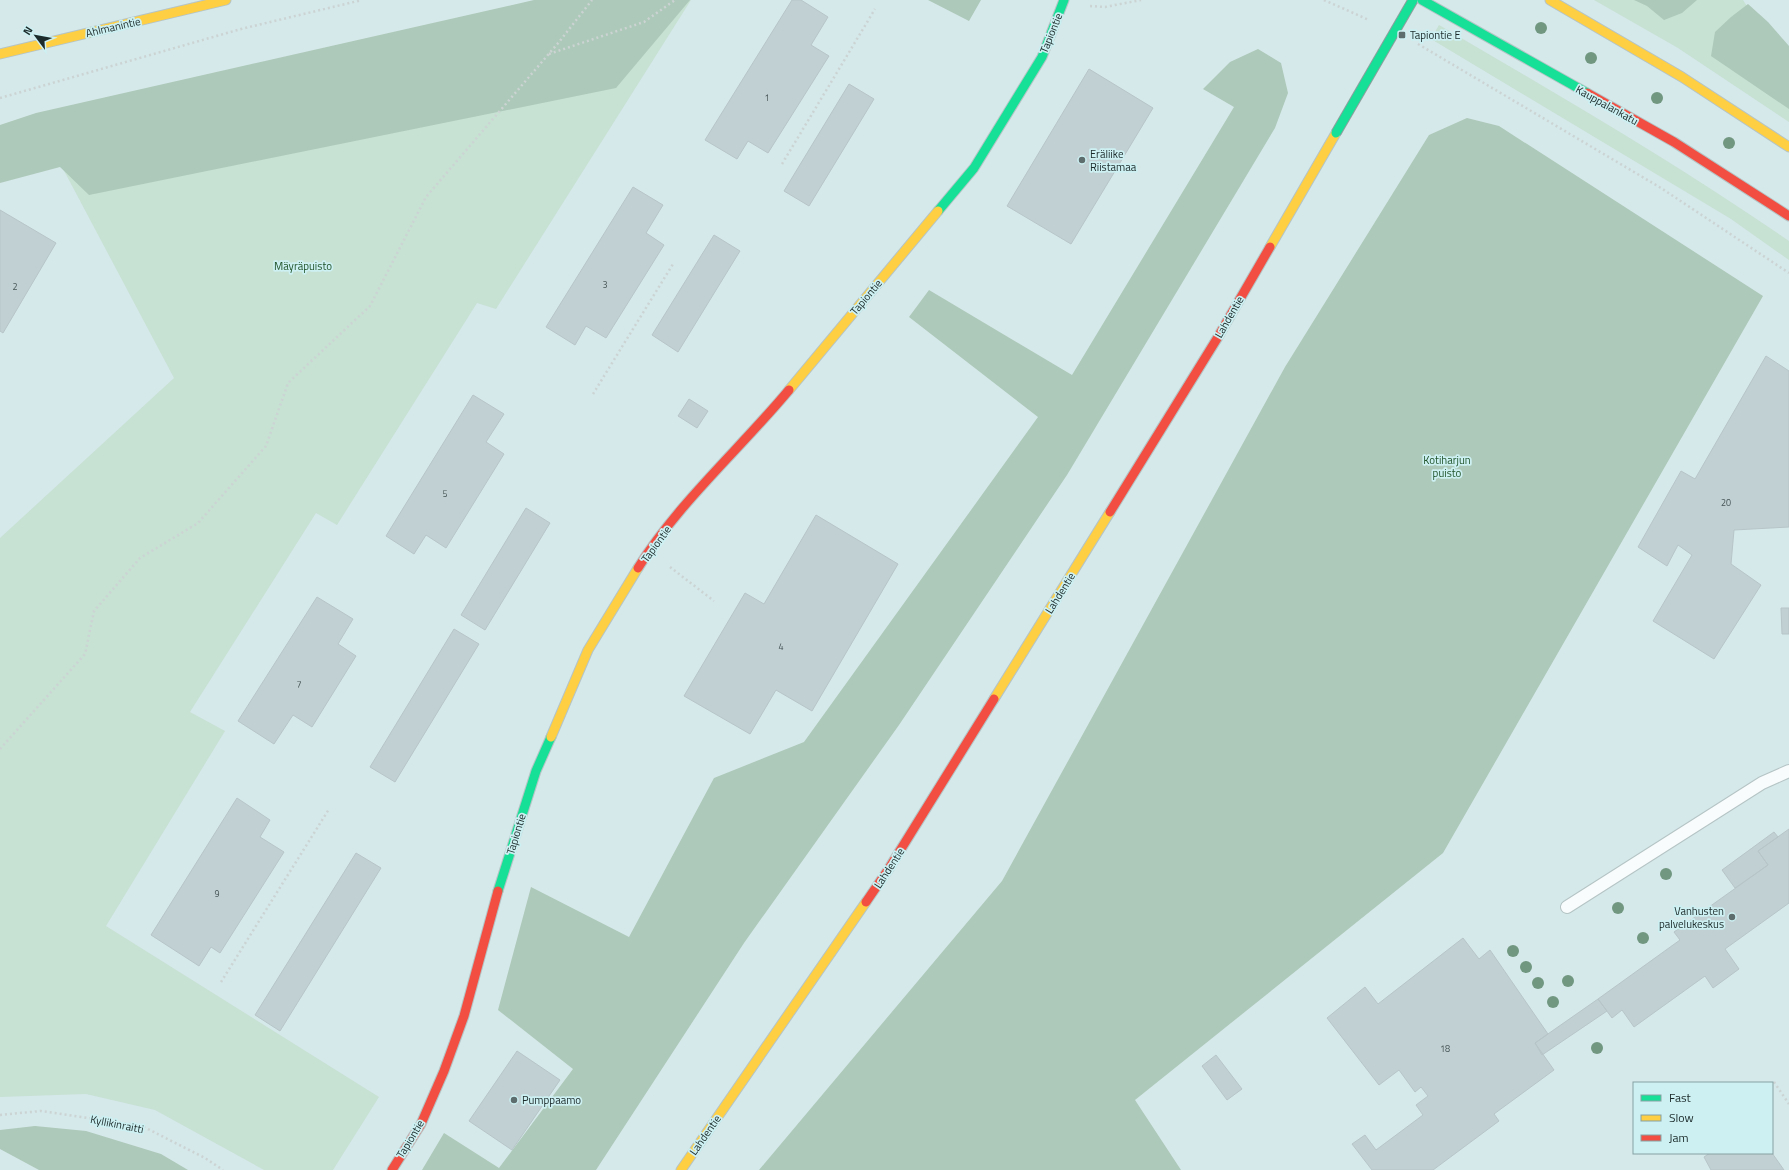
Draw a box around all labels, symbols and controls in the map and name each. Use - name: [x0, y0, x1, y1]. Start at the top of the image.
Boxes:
- street label: Tapiontie: [1036, 10, 1066, 55]
- street label: Ahlmanintie: [84, 13, 142, 41]
- north arrow: [16, 16, 56, 56]
- text: N: [19, 23, 36, 38]
- place label: Tapiontie E: [1410, 27, 1461, 43]
- marker: Tapiontie E: [1397, 30, 1407, 40]
- street label: Kauppalankatu: [1573, 81, 1641, 129]
- house number: 1: [764, 91, 770, 104]
- place label: Eräliike Riistamaa: [1090, 146, 1137, 175]
- marker: Eräliike Riistamaa: [1077, 155, 1087, 165]
- park label: Mäyräpuisto: [274, 258, 332, 274]
- street label: Tapiontie: [846, 275, 886, 318]
- house number: 3: [602, 278, 608, 291]
- house number: 2: [12, 280, 18, 293]
- street label: Lahdentie: [1211, 293, 1248, 341]
- park label: Kotiharjun puisto: [1423, 452, 1471, 481]
- house number: 5: [442, 487, 448, 500]
- house number: 20: [1721, 496, 1731, 509]
- street label: Tapiontie: [637, 522, 675, 566]
- street label: Lahdentie: [1041, 569, 1079, 617]
- house number: 4: [778, 640, 784, 653]
- house number: 7: [296, 678, 302, 691]
- street label: Tapiontie: [502, 811, 530, 856]
- street label: Lahdentie: [870, 844, 908, 892]
- house number: 9: [214, 887, 220, 900]
- place label: Vanhusten palvelukeskus: [1659, 903, 1724, 932]
- marker: Vanhusten palvelukeskus: [1727, 912, 1737, 922]
- house number: 18: [1440, 1042, 1450, 1055]
- legend: [1633, 1082, 1773, 1154]
- text: Fast: [1669, 1088, 1692, 1107]
- place label: Pumppaamo: [522, 1092, 581, 1108]
- marker: Pumppaamo: [509, 1095, 519, 1105]
- text: Slow: [1669, 1108, 1694, 1127]
- street label: Kyllikinraitti: [89, 1111, 145, 1137]
- street label: Lahdentie: [685, 1111, 725, 1158]
- street label: Tapiontie: [392, 1116, 428, 1161]
- text: Jam: [1669, 1128, 1689, 1147]

